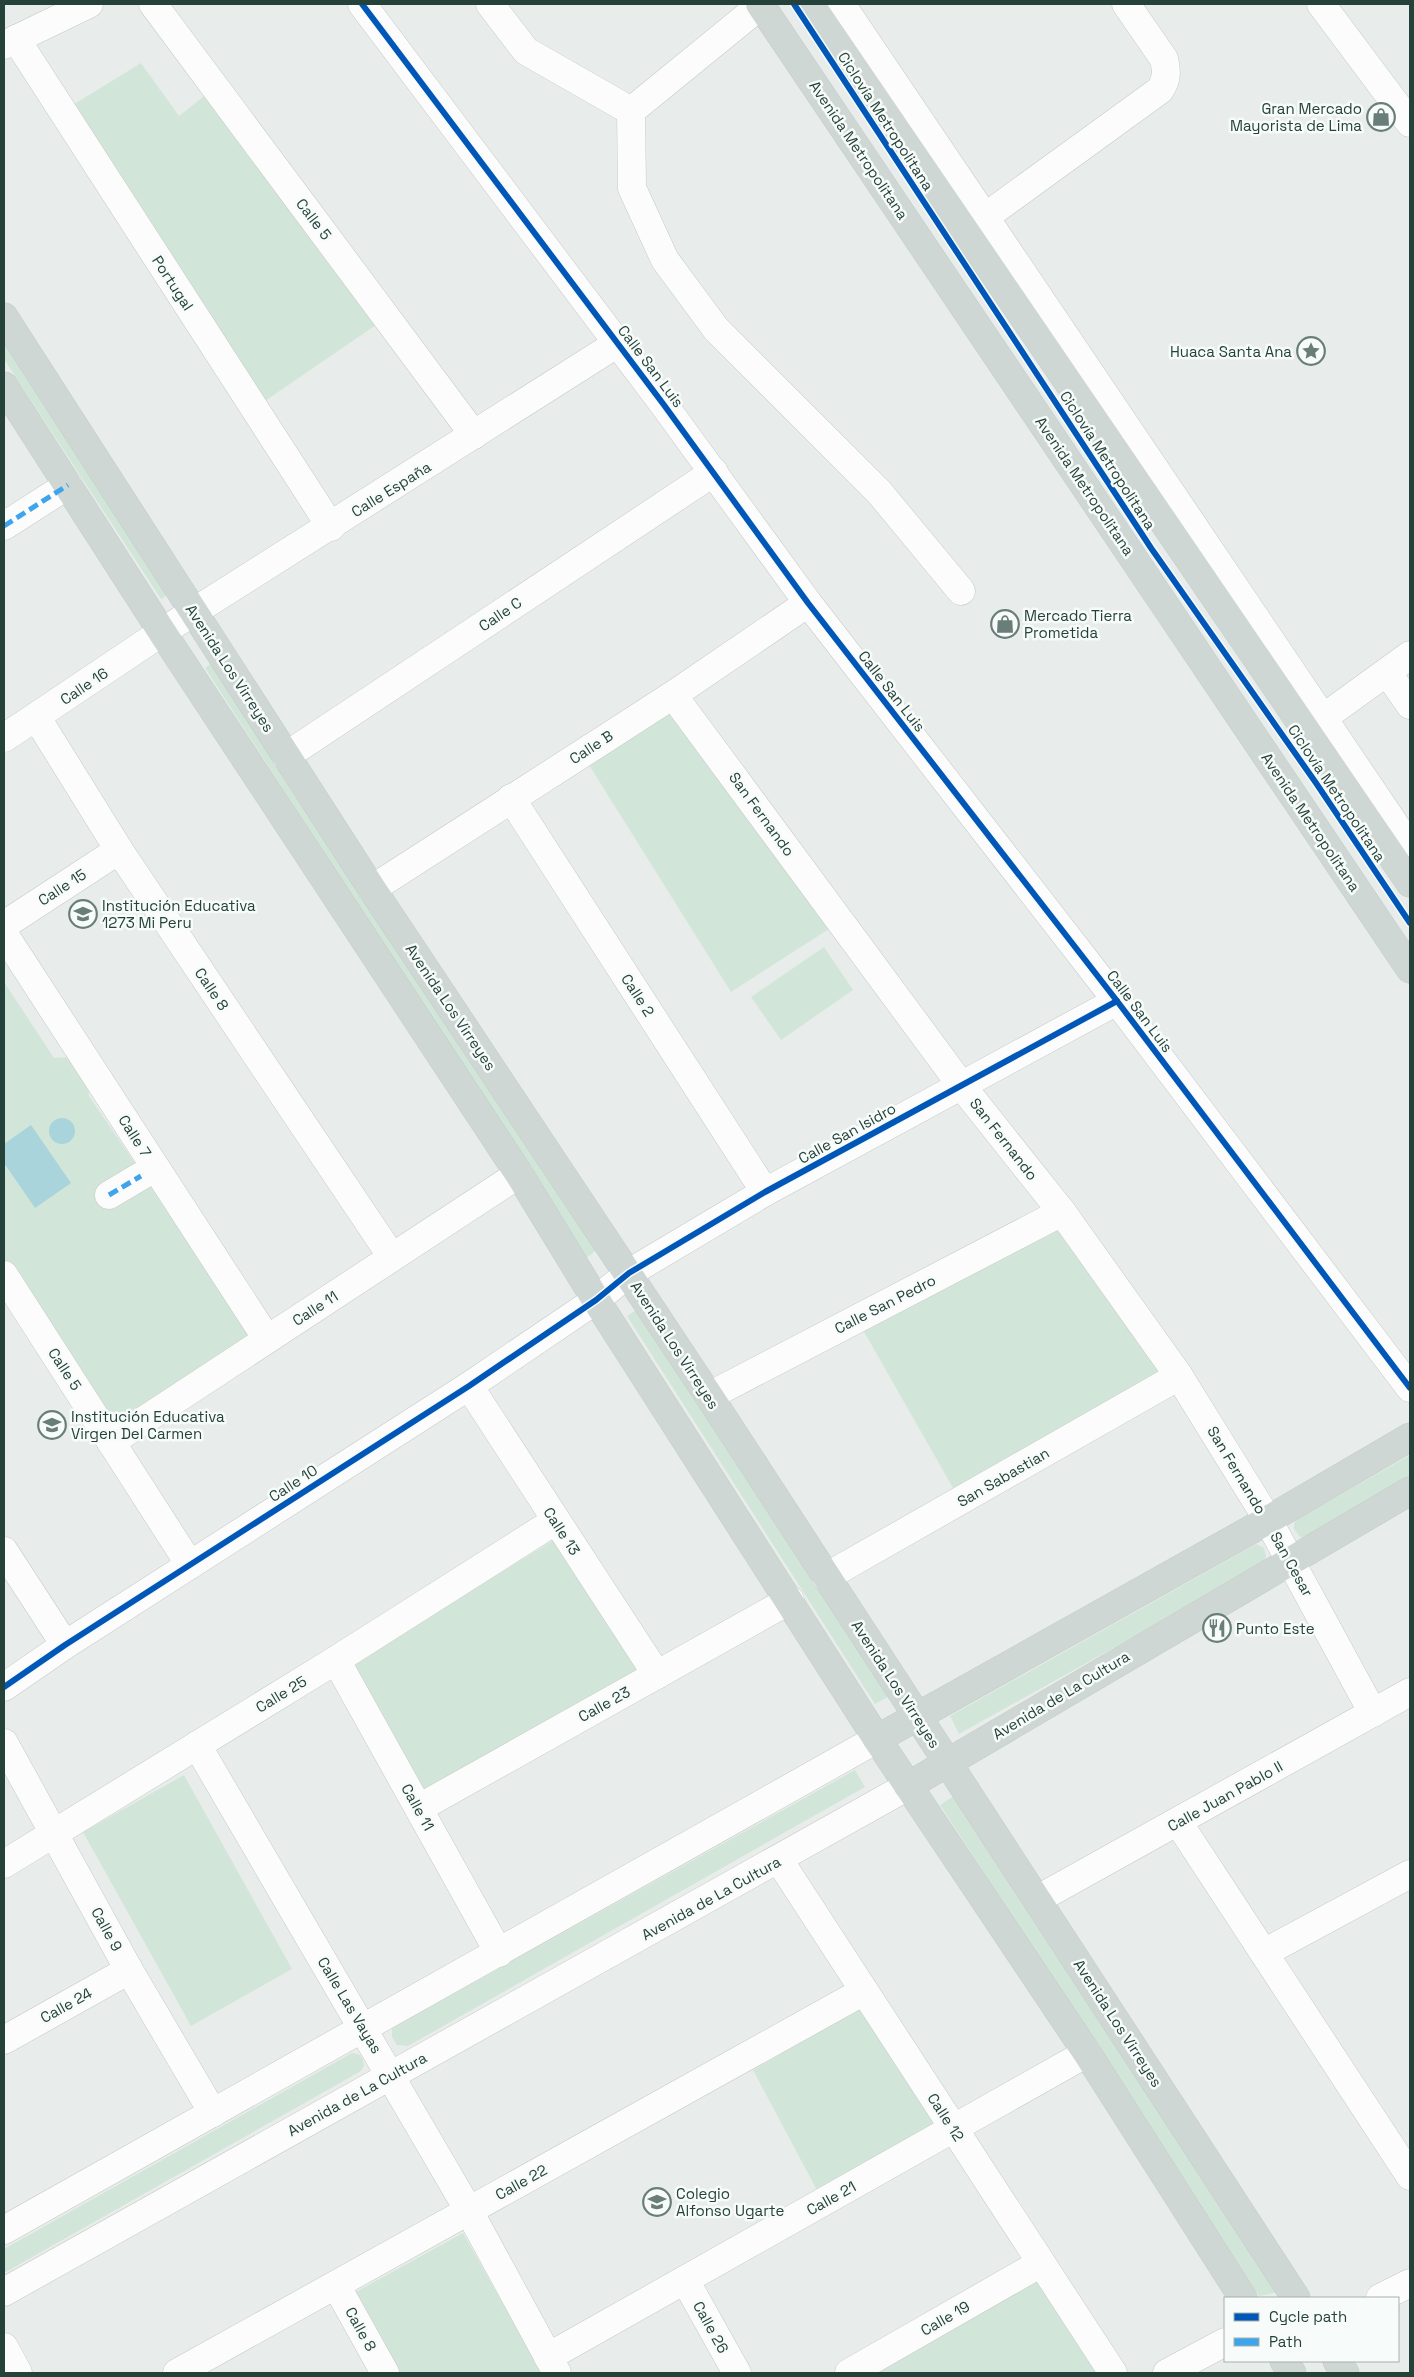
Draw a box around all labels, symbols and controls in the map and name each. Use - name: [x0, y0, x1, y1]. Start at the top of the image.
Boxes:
- street label: Ciclovía Metropolitana: [834, 48, 938, 194]
- street label: Avenida Metropolitana: [805, 77, 913, 223]
- place label: Gran Mercado Mayorista de Lima: [1230, 99, 1362, 135]
- shop icon: Gran Mercado Mayorista de Lima: [1366, 102, 1396, 132]
- street label: Calle 5: [292, 194, 336, 244]
- street label: Portugal: [148, 252, 198, 314]
- street label: Calle San Luis: [614, 321, 688, 411]
- place icon: Huaca Santa Ana: [1296, 336, 1326, 366]
- place label: Huaca Santa Ana: [1170, 342, 1292, 361]
- street label: Ciclovía Metropolitana: [1056, 387, 1160, 533]
- street label: Avenida Metropolitana: [1031, 413, 1139, 559]
- street label: Calle España: [347, 457, 435, 521]
- street label: Calle C: [475, 593, 525, 635]
- street label: Avenida Los Virreyes: [182, 600, 279, 736]
- place label: Mercado Tierra Prometida: [1024, 606, 1132, 642]
- shop icon: Mercado Tierra Prometida: [990, 609, 1020, 639]
- street label: Calle San Luis: [854, 647, 930, 736]
- street label: Calle 16: [56, 663, 112, 709]
- street label: Ciclovía Metropolitana: [1284, 721, 1390, 866]
- street label: Calle B: [566, 726, 616, 768]
- street label: Avenida Metropolitana: [1257, 749, 1365, 895]
- street label: San Fernando: [725, 768, 799, 860]
- street label: Calle 15: [34, 864, 90, 910]
- place label: Institución Educativa 1273 Mi Peru: [102, 896, 256, 932]
- school or university icon: Institución Educativa 1273 Mi Peru: [68, 899, 98, 929]
- street label: Avenida Los Virreyes: [402, 940, 500, 1074]
- street label: Calle 8: [191, 964, 233, 1014]
- street label: Calle San Luis: [1103, 966, 1177, 1056]
- street label: Calle 2: [617, 970, 659, 1020]
- street label: San Fernando: [966, 1094, 1042, 1184]
- street label: Calle San Isidro: [795, 1098, 899, 1168]
- street label: Calle 7: [114, 1111, 156, 1161]
- street label: Calle San Pedro: [831, 1270, 939, 1338]
- street label: Avenida Los Virreyes: [627, 1277, 724, 1413]
- street label: Calle 11: [288, 1286, 342, 1330]
- street label: Calle 5: [44, 1344, 86, 1394]
- place label: Institución Educativa Virgen Del Carmen: [71, 1407, 225, 1443]
- school or university icon: Institución Educativa Virgen Del Carmen: [37, 1410, 67, 1440]
- street label: San Fernando: [1203, 1423, 1271, 1517]
- street label: San Sabastian: [954, 1443, 1052, 1511]
- street label: Calle 10: [265, 1460, 321, 1506]
- street label: Calle 13: [539, 1503, 585, 1559]
- street label: San Cesar: [1266, 1528, 1318, 1600]
- restaurant icon: Punto Este: [1202, 1613, 1232, 1643]
- street label: Avenida Los Virreyes: [848, 1616, 945, 1752]
- place label: Punto Este: [1236, 1619, 1315, 1638]
- street label: Avenida de La Cultura: [989, 1646, 1133, 1743]
- street label: Calle 25: [252, 1671, 310, 1717]
- street label: Calle 23: [575, 1682, 633, 1726]
- street label: Calle Juan Pablo II: [1164, 1756, 1286, 1836]
- street label: Calle 11: [397, 1780, 439, 1834]
- street label: Avenida de La Cultura: [638, 1852, 784, 1944]
- street label: Calle 9: [87, 1904, 127, 1954]
- street label: Calle Las Vayas: [314, 1953, 386, 2057]
- street label: Avenida Los Virreyes: [1070, 1955, 1167, 2091]
- street label: Calle 24: [37, 1983, 95, 2027]
- street label: Avenida de La Cultura: [284, 2048, 430, 2140]
- street label: Calle 12: [923, 2089, 969, 2145]
- street label: Calle 22: [492, 2160, 550, 2204]
- street label: Calle 21: [803, 2177, 859, 2219]
- place label: Colegio Alfonso Ugarte: [676, 2184, 784, 2220]
- school or university icon: Colegio Alfonso Ugarte: [642, 2187, 672, 2217]
- street label: Calle 19: [917, 2296, 973, 2340]
- legend: [1224, 2297, 1399, 2362]
- street label: Calle 26: [689, 2298, 733, 2356]
- street label: Calle 8: [341, 2304, 381, 2354]
- text: Cycle path: [1269, 2307, 1347, 2326]
- text: Path: [1269, 2332, 1302, 2351]

